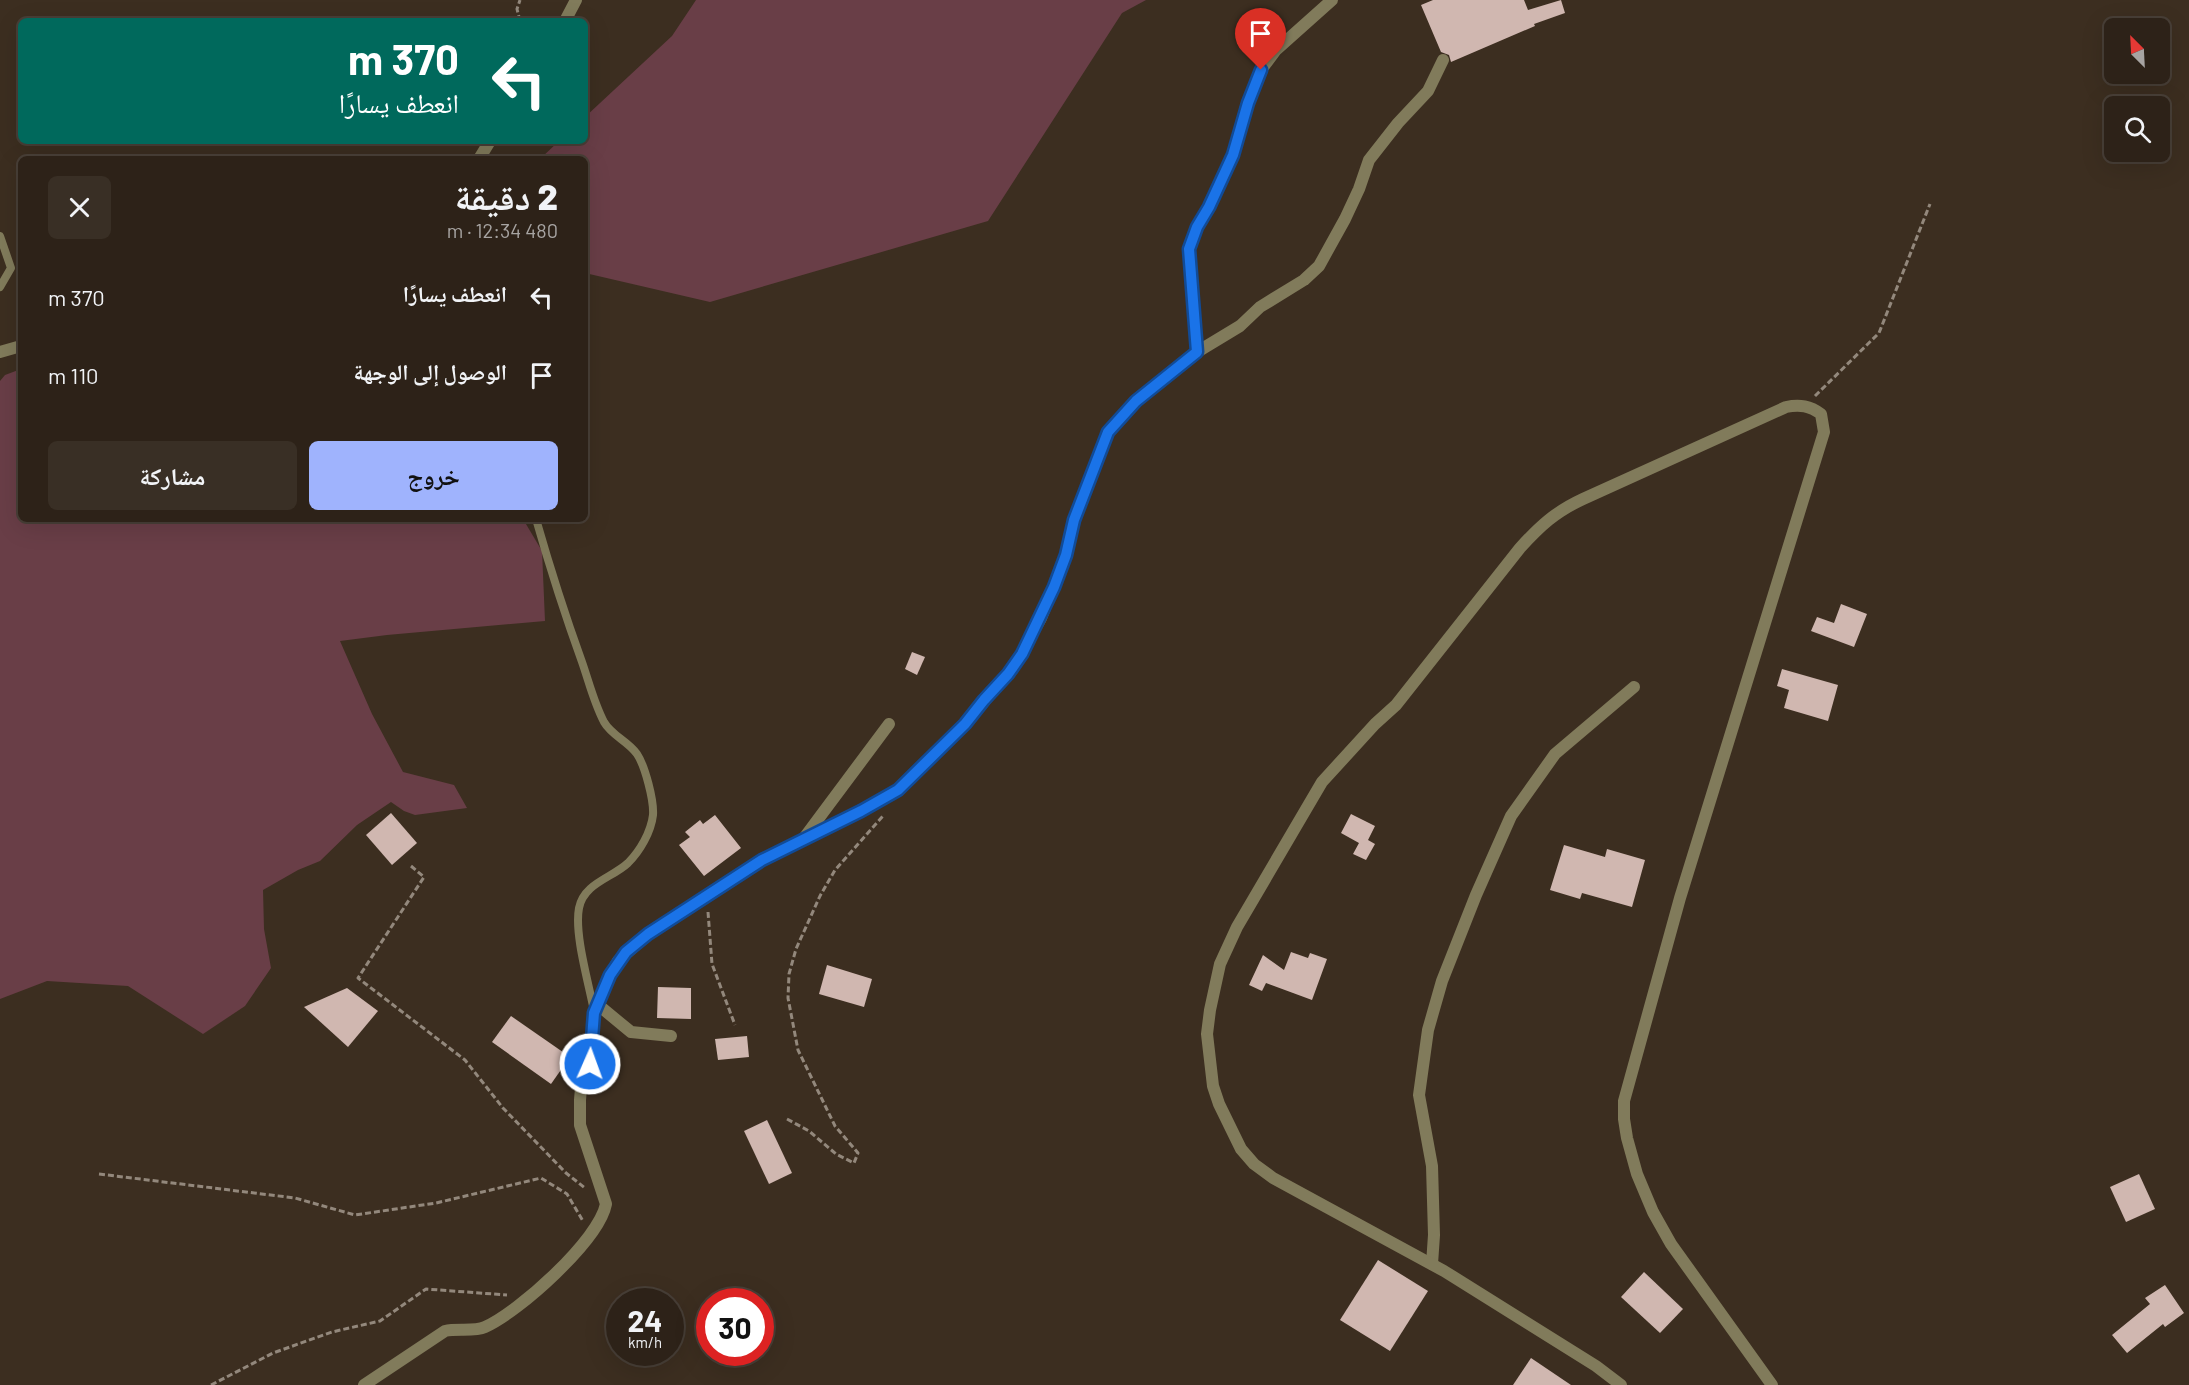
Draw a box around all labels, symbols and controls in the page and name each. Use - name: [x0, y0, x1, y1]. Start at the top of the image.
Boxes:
- pin: [1235, 8, 1286, 70]
- icon: arrive: [1244, 17, 1277, 50]
- north arrow: [2104, 18, 2170, 84]
- map controls: [2104, 18, 2170, 162]
- text: 370 m: [348, 33, 459, 83]
- icon: left: [480, 42, 558, 120]
- text: انعطف يسارًا: [339, 86, 459, 118]
- button: search: [2104, 96, 2170, 162]
- text: 2 دقيقة: [455, 174, 558, 217]
- button: close: [48, 176, 111, 239]
- text: 480 m · 12:34: [447, 218, 558, 242]
- text: انعطف يسارًا: [403, 280, 507, 306]
- icon: left: [525, 281, 558, 314]
- text: 370 m: [48, 284, 105, 310]
- text: الوصول إلى الوجهة: [354, 358, 507, 384]
- icon: arrive: [525, 359, 558, 392]
- text: 110 m: [48, 362, 99, 388]
- button: مشاركة: [48, 441, 297, 510]
- button: خروج: [309, 441, 558, 510]
- position arrow: [558, 1032, 622, 1096]
- speed limit sign: 30: [696, 1288, 774, 1366]
- text: 24: [628, 1302, 662, 1338]
- text: km/h: [628, 1333, 662, 1351]

